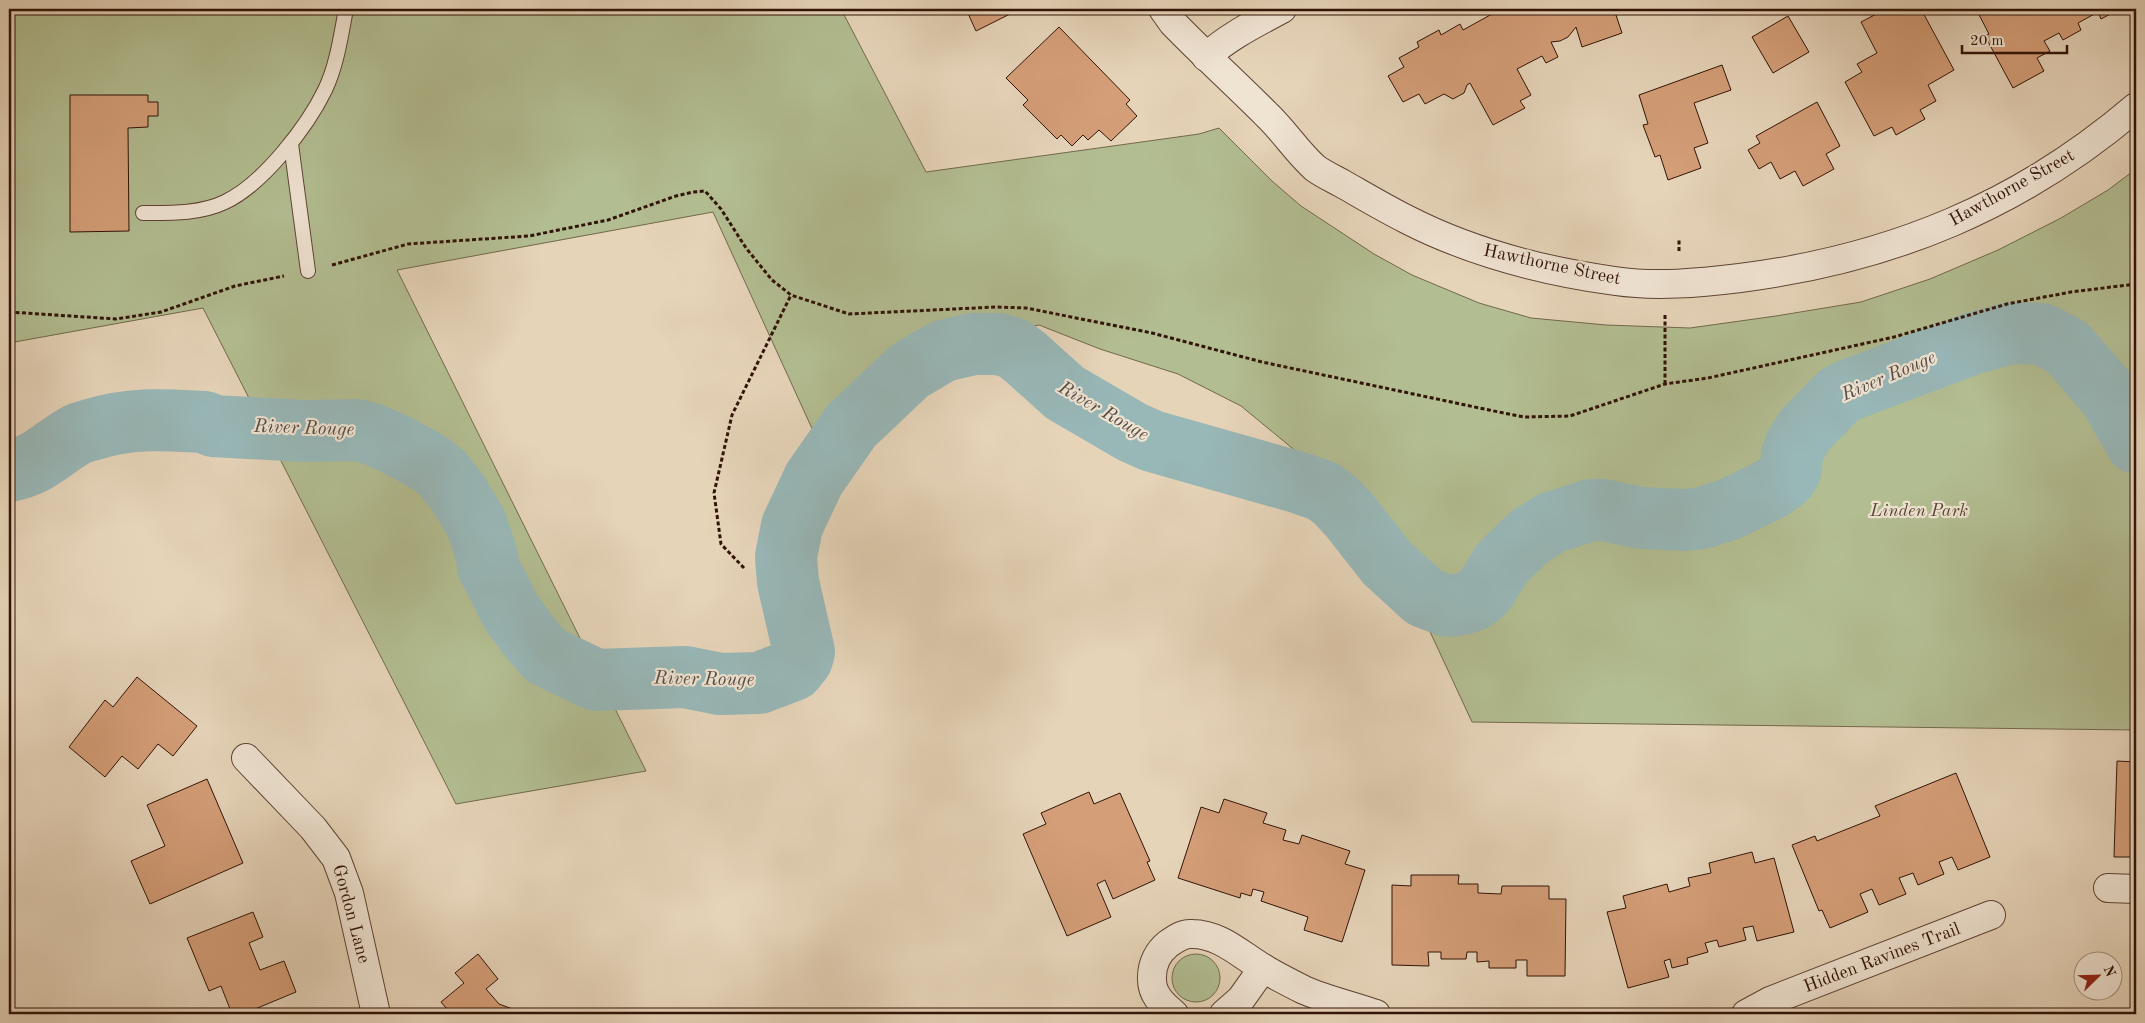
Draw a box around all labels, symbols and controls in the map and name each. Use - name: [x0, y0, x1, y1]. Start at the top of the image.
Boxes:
- scale bar: [1962, 22, 2068, 54]
- text: 20 m: [1970, 34, 2004, 49]
- street label: Hawthorne Street: [1947, 146, 2077, 230]
- street label: Hawthorne Street: [1482, 242, 1622, 288]
- water label: River Rouge: [1838, 349, 1939, 406]
- water label: River Rouge: [1054, 378, 1151, 445]
- water label: River Rouge: [252, 418, 355, 440]
- park label: Linden Park: [1869, 502, 1968, 520]
- water label: River Rouge: [653, 670, 755, 690]
- street label: Gordon Lane: [329, 863, 373, 965]
- street label: Hidden Ravines Trail: [1801, 920, 1963, 996]
- north arrow: [2072, 950, 2122, 1000]
- text: N: [2101, 964, 2118, 979]

